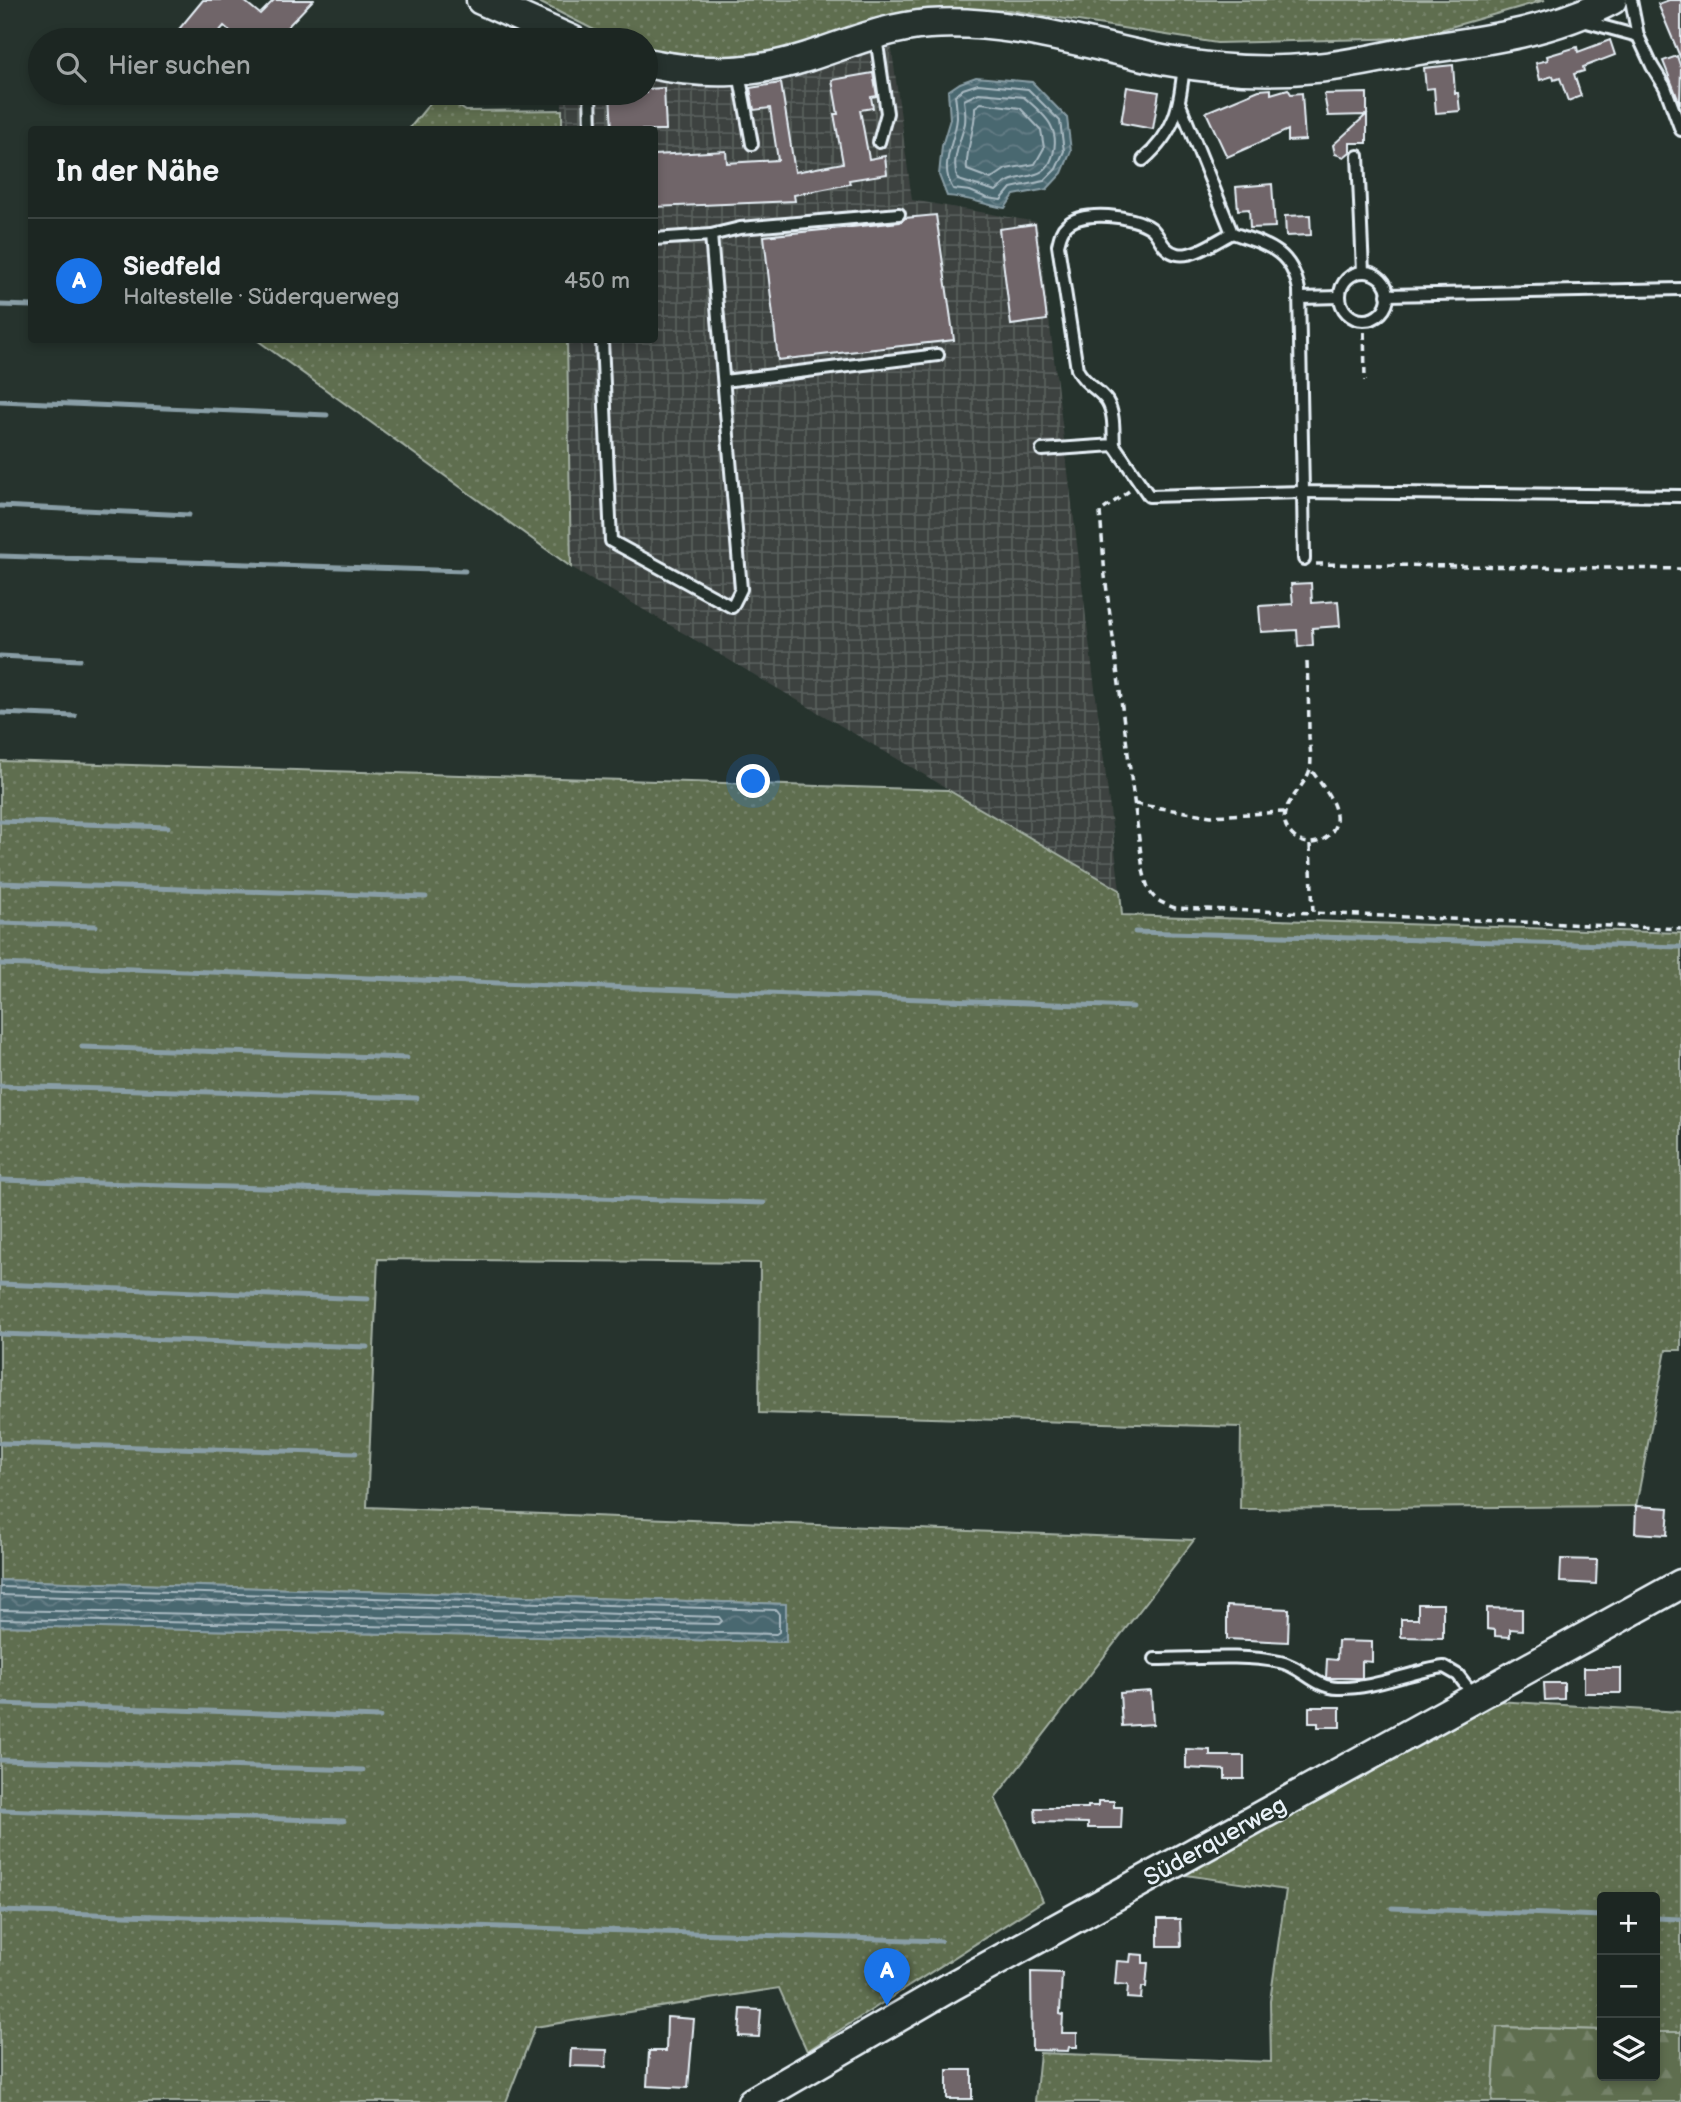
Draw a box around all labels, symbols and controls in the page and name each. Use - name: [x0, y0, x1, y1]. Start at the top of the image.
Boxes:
- search box: [28, 28, 658, 105]
- icon: search: [52, 48, 90, 86]
- text: Hier suchen: [108, 51, 251, 82]
- text: In der Nähe: [56, 154, 219, 190]
- text: Siedfeld: [123, 252, 221, 283]
- text: A: [72, 267, 86, 295]
- text: 450 m: [564, 267, 630, 295]
- text: Haltestelle · Süderquerweg: [123, 283, 400, 311]
- your location: [736, 764, 770, 798]
- street label: Süderquerweg: [1139, 1790, 1292, 1893]
- map controls: [1597, 1892, 1660, 2081]
- button: +: [1597, 1892, 1660, 1955]
- pin: A: [864, 1948, 910, 2006]
- button: −: [1597, 1955, 1660, 2018]
- button: layers: [1597, 2018, 1660, 2081]

